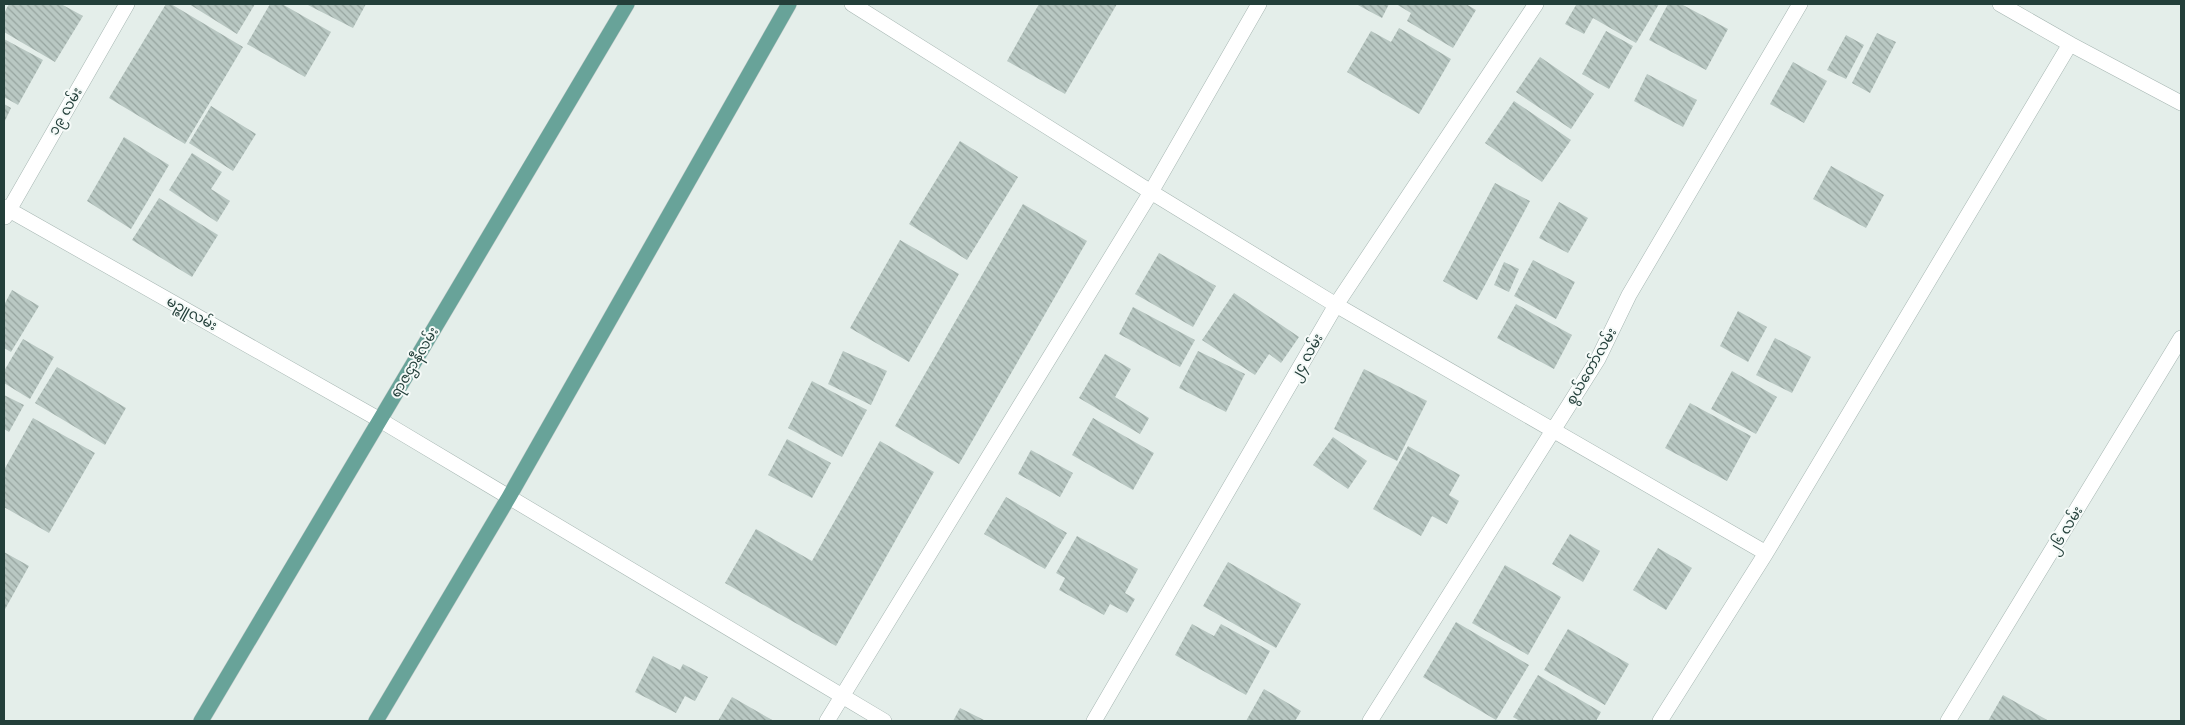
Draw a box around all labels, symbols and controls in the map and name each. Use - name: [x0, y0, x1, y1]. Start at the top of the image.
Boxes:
- street label: ၁၉ လမ်း: [43, 83, 89, 140]
- street label: မဉ္ဇူလမ်း: [162, 291, 221, 337]
- street label: ရာဇဌာနီလမ်း: [385, 323, 445, 402]
- street label: စွယ်တော်လမ်း: [1561, 324, 1622, 409]
- street label: ၂၄ လမ်း: [1284, 330, 1329, 385]
- street label: ၂၆ လမ်း: [2043, 502, 2089, 559]

